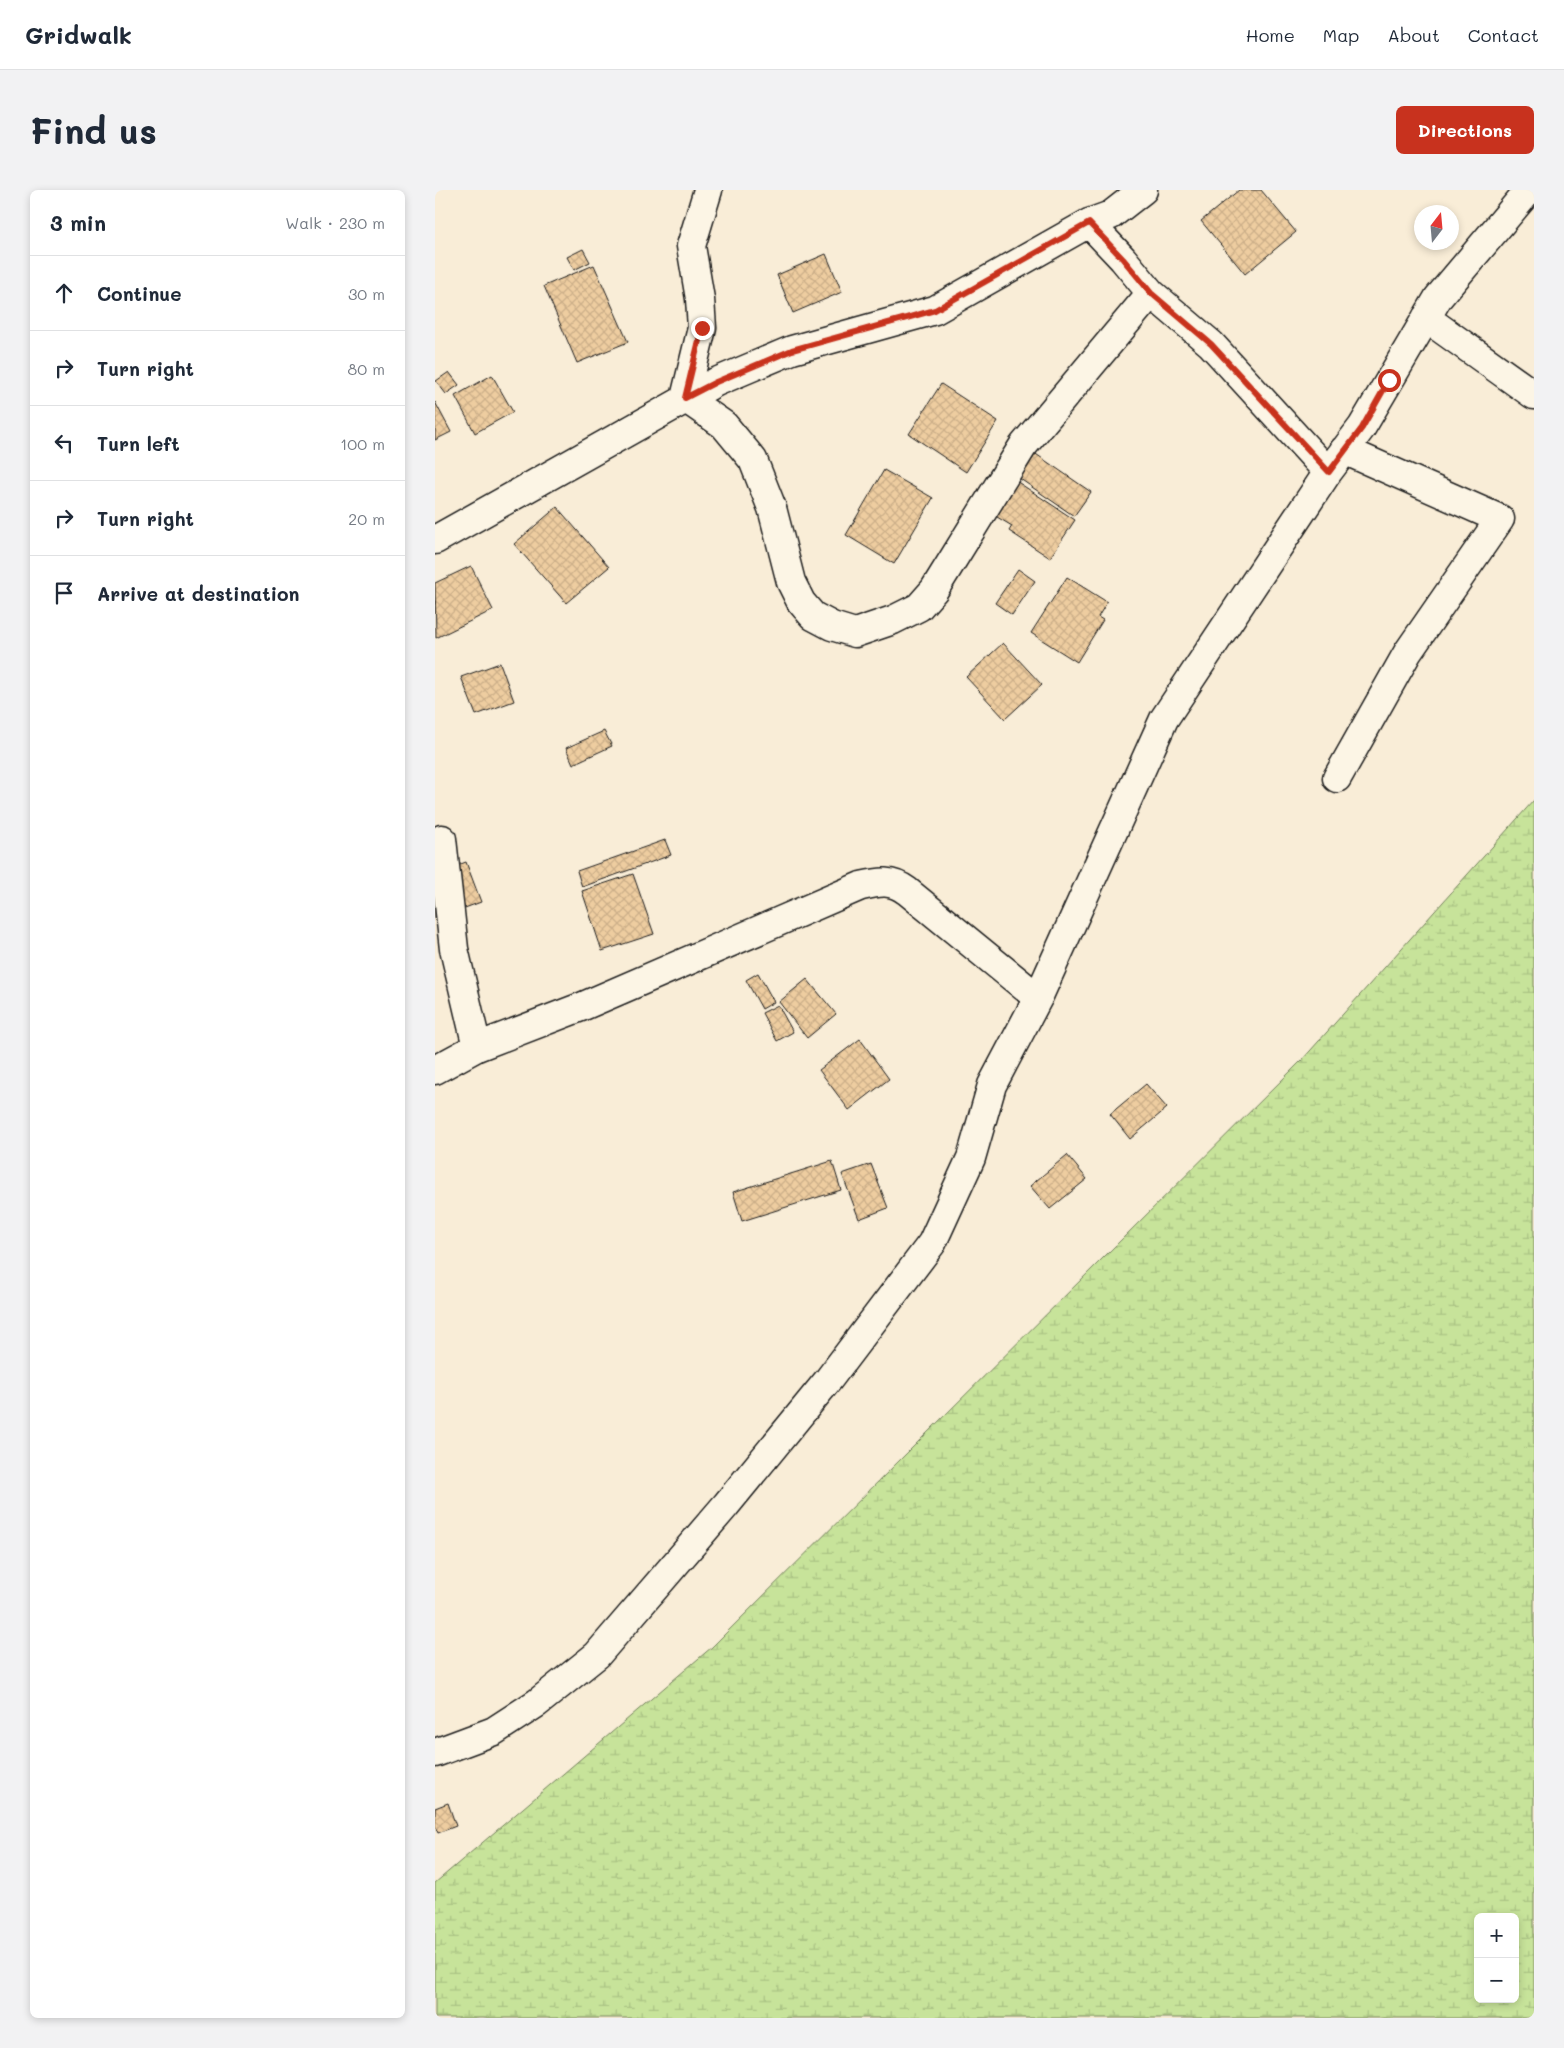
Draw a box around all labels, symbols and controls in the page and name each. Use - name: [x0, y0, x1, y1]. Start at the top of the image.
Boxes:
- text: Gridwalk: [25, 19, 132, 50]
- text: Home: [1246, 23, 1295, 47]
- text: Map: [1323, 23, 1359, 47]
- text: About: [1387, 23, 1440, 47]
- text: Contact: [1468, 23, 1539, 47]
- button: Directions: [1396, 106, 1534, 154]
- text: Find us: [30, 107, 157, 153]
- north arrow: [1414, 205, 1459, 250]
- text: 3 min: [50, 209, 106, 236]
- text: Walk · 230 m: [285, 212, 385, 233]
- icon: ahead: [50, 279, 78, 307]
- text: Continue: [97, 281, 182, 306]
- text: 30 m: [348, 283, 385, 304]
- route end: [691, 317, 714, 340]
- icon: right: [50, 354, 78, 382]
- text: Turn right: [97, 356, 194, 381]
- text: 80 m: [348, 358, 385, 379]
- route start: [1378, 369, 1401, 392]
- icon: left: [50, 429, 78, 457]
- text: Turn left: [97, 431, 180, 456]
- text: 100 m: [340, 433, 385, 454]
- icon: right: [50, 504, 78, 532]
- text: Turn right: [97, 506, 194, 531]
- text: 20 m: [348, 508, 385, 529]
- icon: arrive: [50, 579, 78, 607]
- text: Arrive at destination: [97, 581, 300, 606]
- map controls: [1474, 1913, 1519, 2003]
- button: +: [1474, 1913, 1519, 1958]
- button: −: [1474, 1958, 1519, 2003]

